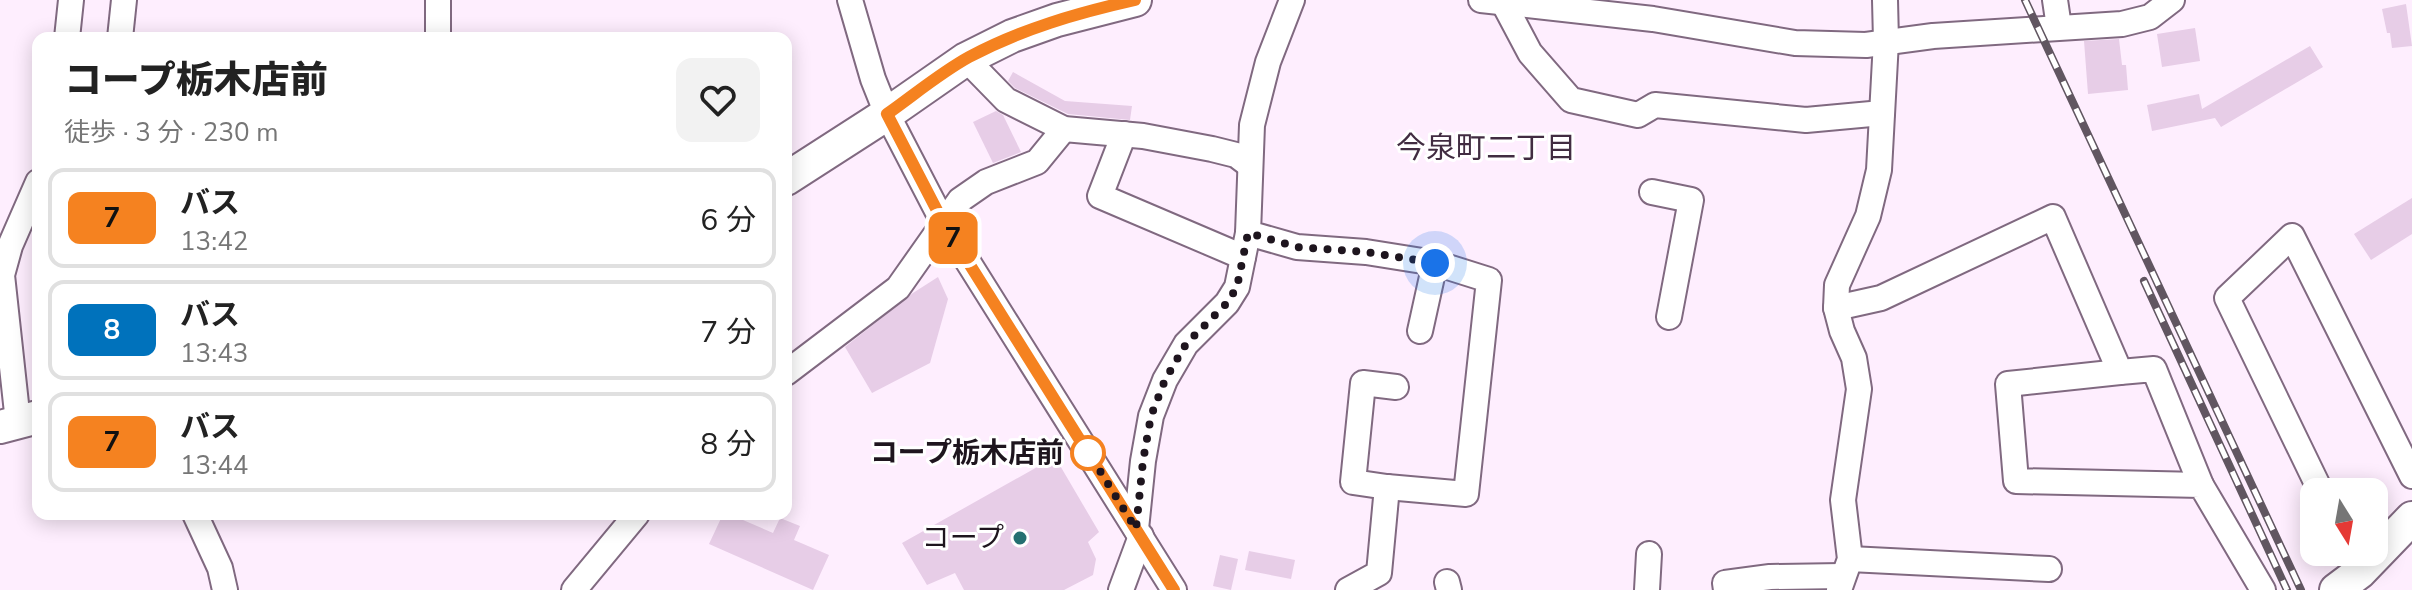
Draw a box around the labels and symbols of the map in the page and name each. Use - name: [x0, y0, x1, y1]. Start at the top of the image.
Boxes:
- district label: 今泉町二丁目: [1396, 128, 1576, 169]
- line badge: 7: [927, 212, 979, 264]
- your location: [1415, 243, 1455, 283]
- place label: コープ栃木店前: [870, 434, 1064, 472]
- marker: コープ栃木店前: [1071, 436, 1105, 470]
- north arrow: [2300, 478, 2388, 566]
- place label: コープ: [922, 519, 1004, 557]
- marker: コープ: [1011, 529, 1029, 547]

